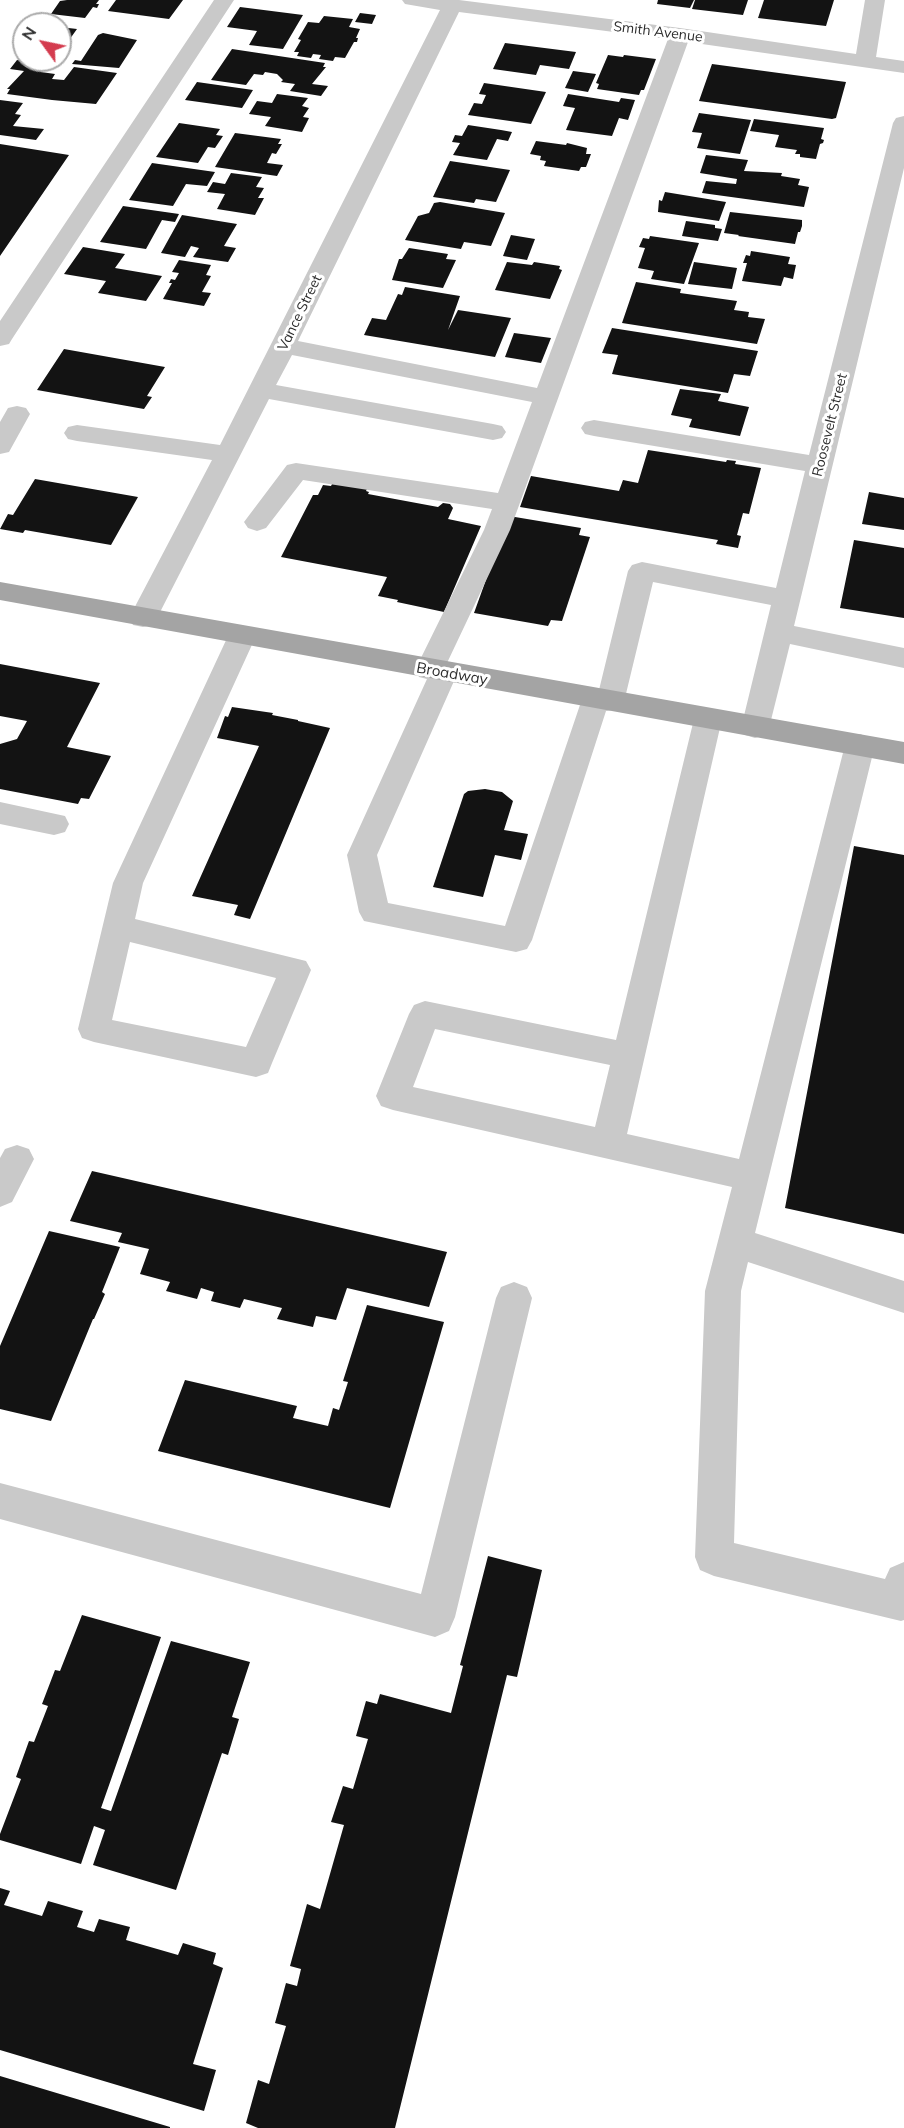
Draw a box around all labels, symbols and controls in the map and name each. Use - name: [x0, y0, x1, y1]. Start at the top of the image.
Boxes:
- north arrow: [12, 12, 72, 72]
- street label: Smith Avenue: [612, 18, 704, 46]
- text: N: [17, 23, 40, 44]
- street label: Vance Street: [274, 272, 326, 354]
- street label: Roosevelt Street: [809, 372, 851, 478]
- street label: Broadway: [415, 659, 489, 689]

